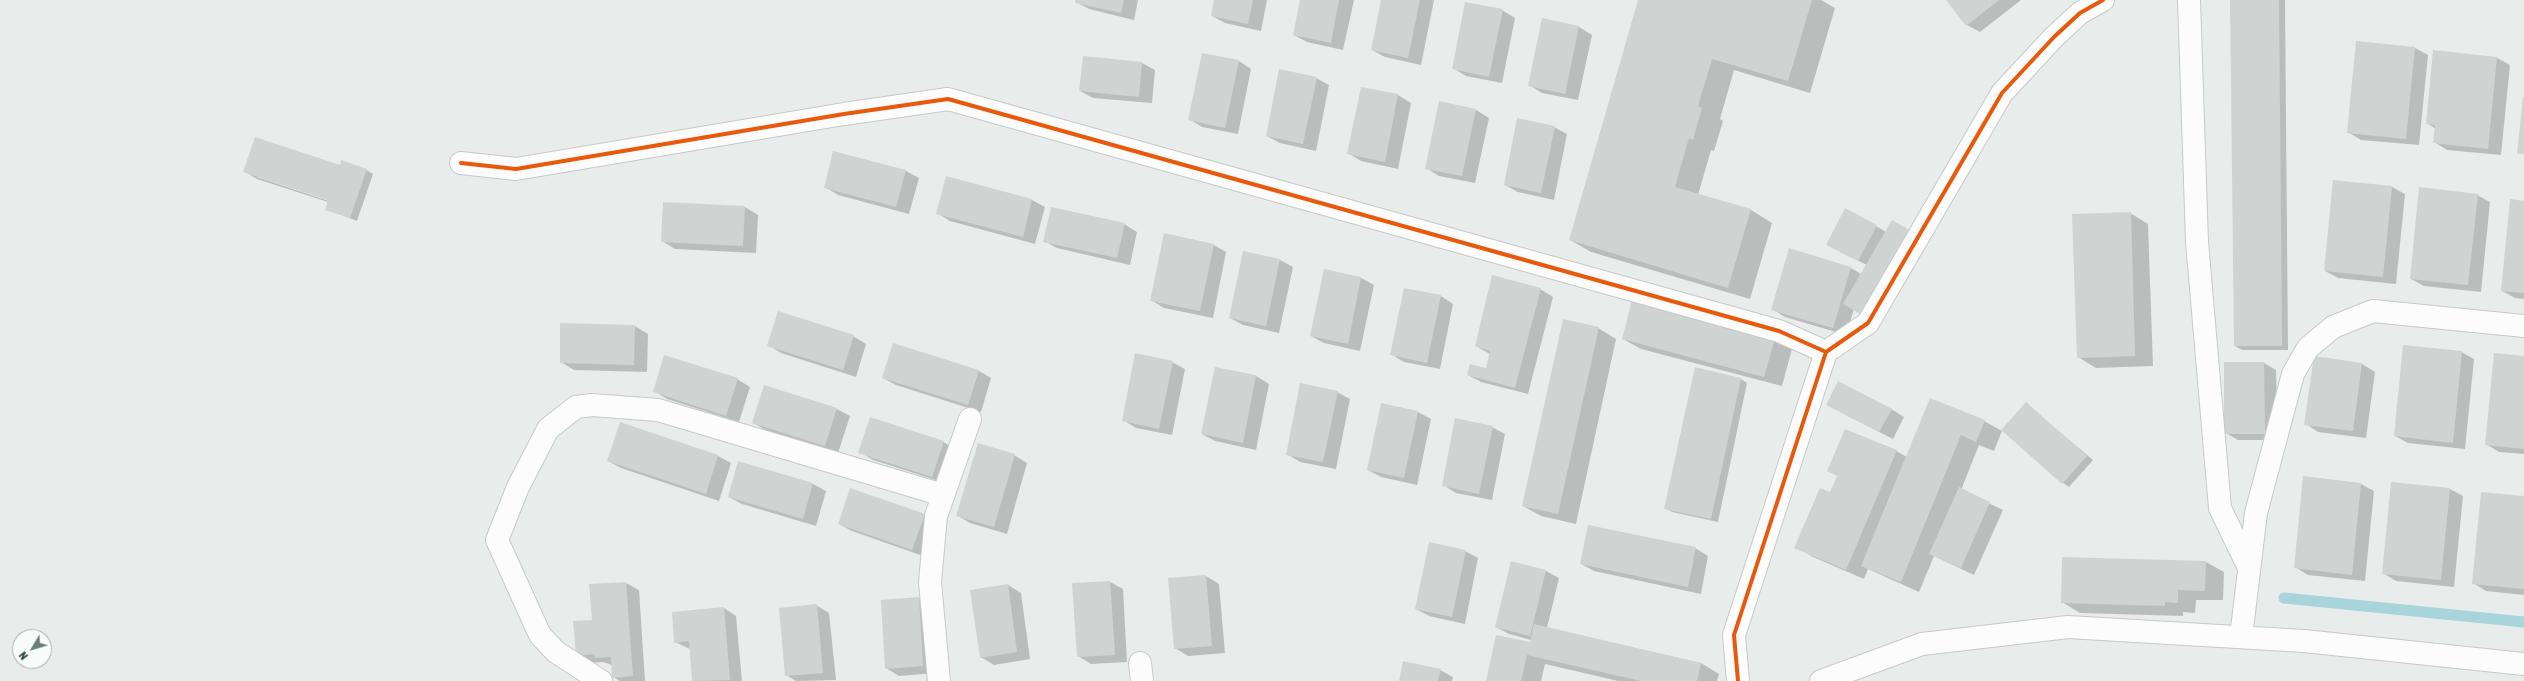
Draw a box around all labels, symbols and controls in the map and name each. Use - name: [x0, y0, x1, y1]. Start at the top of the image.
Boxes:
- north arrow: [12, 629, 52, 669]
- text: N: [17, 650, 30, 662]

